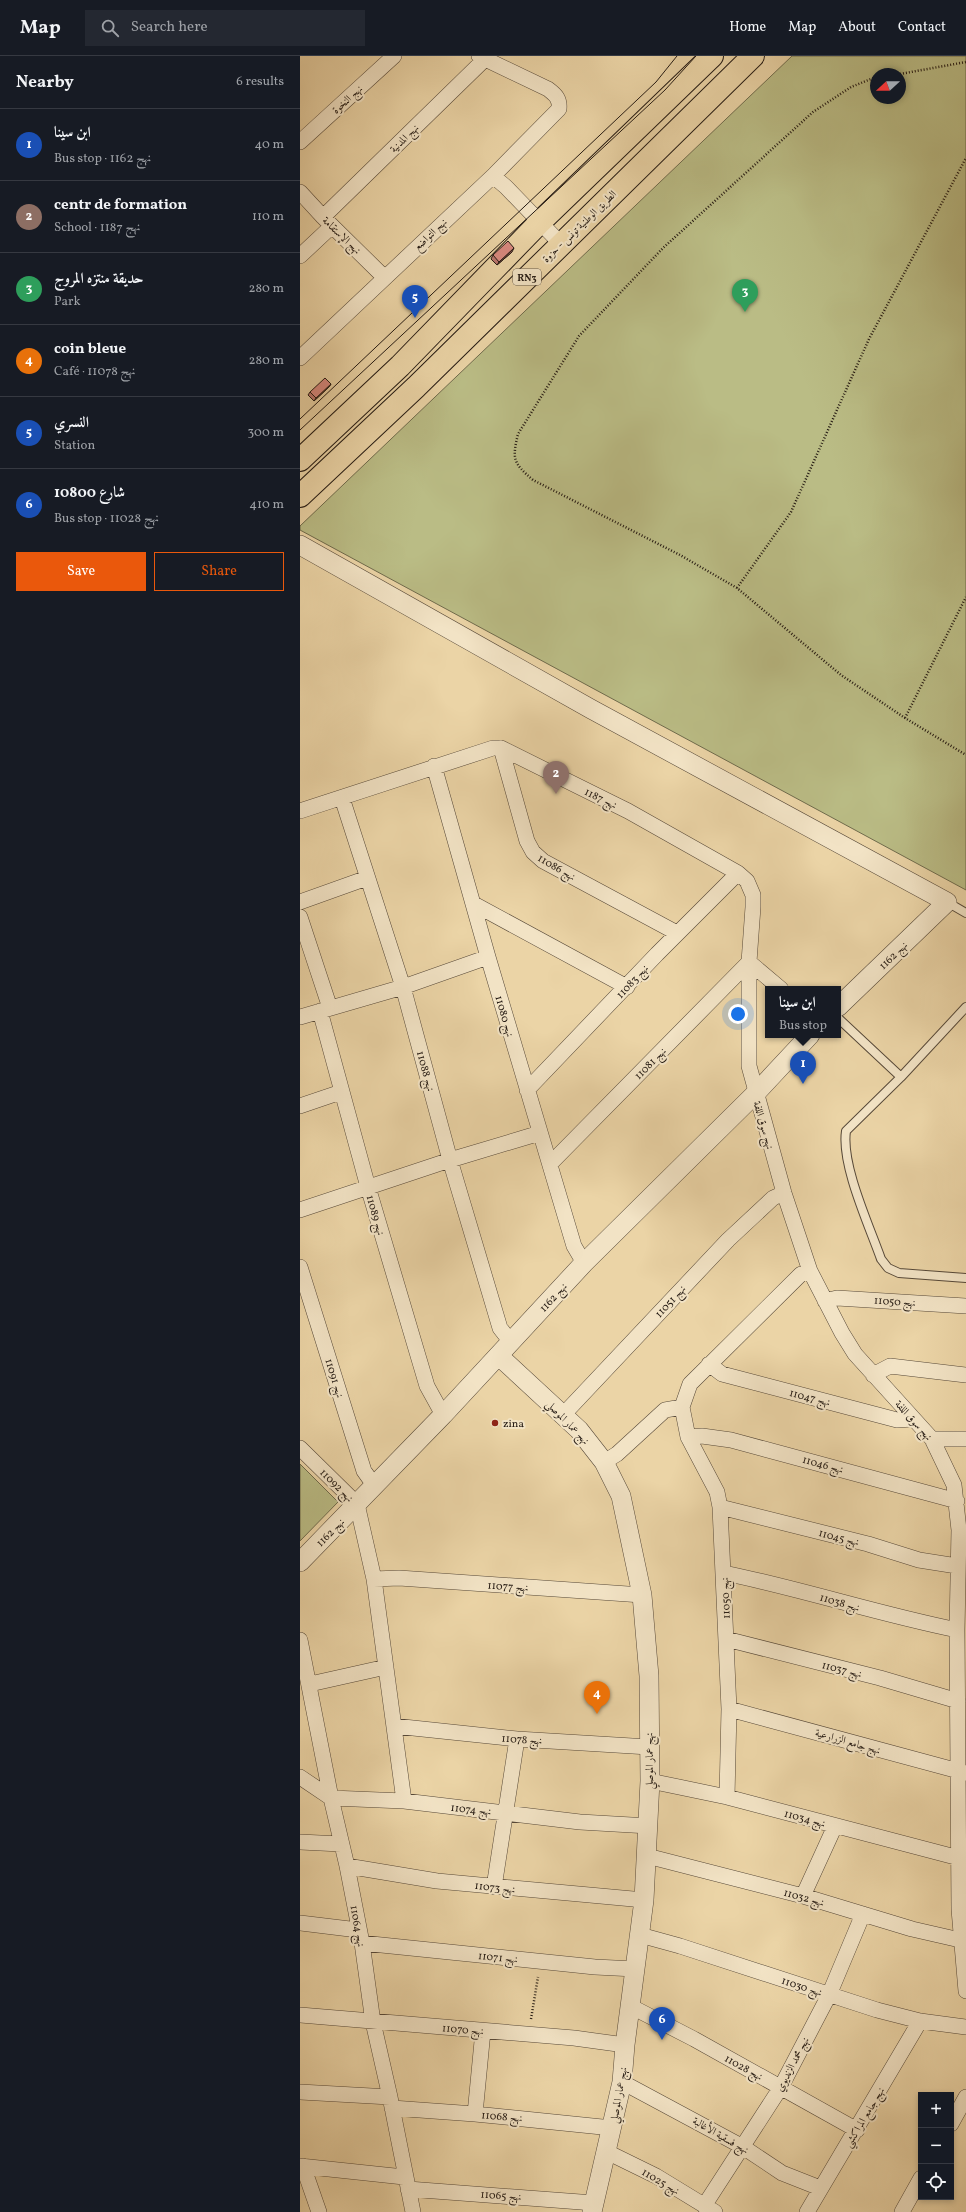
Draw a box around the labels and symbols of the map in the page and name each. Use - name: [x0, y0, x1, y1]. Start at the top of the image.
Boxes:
- north arrow: [870, 68, 906, 104]
- street label: نهج النخوة: [329, 82, 368, 119]
- street label: نهج المدنية: [387, 121, 424, 158]
- street label: الطريق الوطنية تونس - حزوة: [540, 188, 621, 267]
- street label: نهج الإستقامة: [317, 214, 364, 260]
- street label: نهج التواضع: [411, 216, 453, 256]
- road number: RN3: [513, 269, 541, 285]
- pin: 3: [732, 279, 758, 312]
- pin: 5: [402, 285, 428, 318]
- pin: 2: [543, 761, 569, 794]
- street label: نهج 1187: [581, 785, 619, 815]
- street label: نهج 11086: [534, 851, 578, 887]
- street label: نهج 1162: [876, 938, 913, 975]
- street label: نهج 11083: [613, 962, 654, 1004]
- street label: نهج 11080: [489, 994, 517, 1039]
- your location: [728, 1004, 748, 1024]
- street label: نهج 11081: [632, 1045, 672, 1085]
- street label: نهج 11088: [410, 1049, 437, 1094]
- pin: 1: [790, 1051, 816, 1084]
- street label: نهج سوق اللفة: [747, 1099, 777, 1152]
- street label: نهج 11089: [360, 1193, 387, 1238]
- street label: نهج 1162: [537, 1280, 573, 1317]
- street label: نهج 11051: [652, 1282, 692, 1323]
- street label: نهج 11050: [873, 1294, 916, 1313]
- street label: نهج 11091: [319, 1357, 347, 1400]
- street label: نهج 11047: [787, 1386, 832, 1413]
- street label: نهج عمار الموصلي: [540, 1397, 592, 1450]
- street label: نهج سوق اللفة: [889, 1397, 935, 1446]
- place label: zina: [503, 1417, 524, 1432]
- marker: zina: [490, 1418, 500, 1428]
- street label: نهج 11046: [800, 1453, 845, 1480]
- street label: نهج 11092: [314, 1466, 356, 1508]
- street label: نهج 1162: [313, 1515, 350, 1552]
- street label: نهج 11045: [816, 1526, 861, 1553]
- street label: نهج 11050: [718, 1577, 737, 1619]
- street label: نهج 11077: [487, 1579, 529, 1598]
- street label: نهج 11038: [817, 1591, 861, 1618]
- street label: نهج 11037: [819, 1658, 863, 1685]
- pin: 4: [584, 1681, 610, 1714]
- street label: نهج جامع الزرارعية: [813, 1726, 882, 1761]
- street label: نهج 11078: [501, 1732, 543, 1751]
- street label: نهج عمار الموصلي: [643, 1732, 660, 1790]
- street label: نهج 11074: [449, 1801, 492, 1822]
- street label: نهج 11034: [782, 1807, 827, 1834]
- street label: نهج 11073: [474, 1879, 516, 1900]
- street label: نهج 11032: [781, 1886, 826, 1913]
- street label: نهج 11064: [344, 1904, 368, 1949]
- street label: نهج 11071: [477, 1949, 518, 1970]
- street label: نهج 11030: [779, 1974, 824, 2003]
- pin: 6: [649, 2007, 675, 2040]
- street label: نهج 11070: [441, 2021, 484, 2042]
- street label: نهج محمد الزنديوي: [773, 2035, 816, 2096]
- street label: نهج 11028: [720, 2052, 765, 2087]
- street label: نهج عمار الموصلي: [607, 2066, 634, 2125]
- street label: نهج جامع المراكشي: [841, 2085, 891, 2152]
- street label: نهج 11068: [480, 2108, 523, 2129]
- street label: نهج فسقية الأغالبة: [688, 2112, 752, 2160]
- street label: نهج 11025: [638, 2165, 682, 2201]
- street label: نهج 11065: [480, 2188, 522, 2207]

